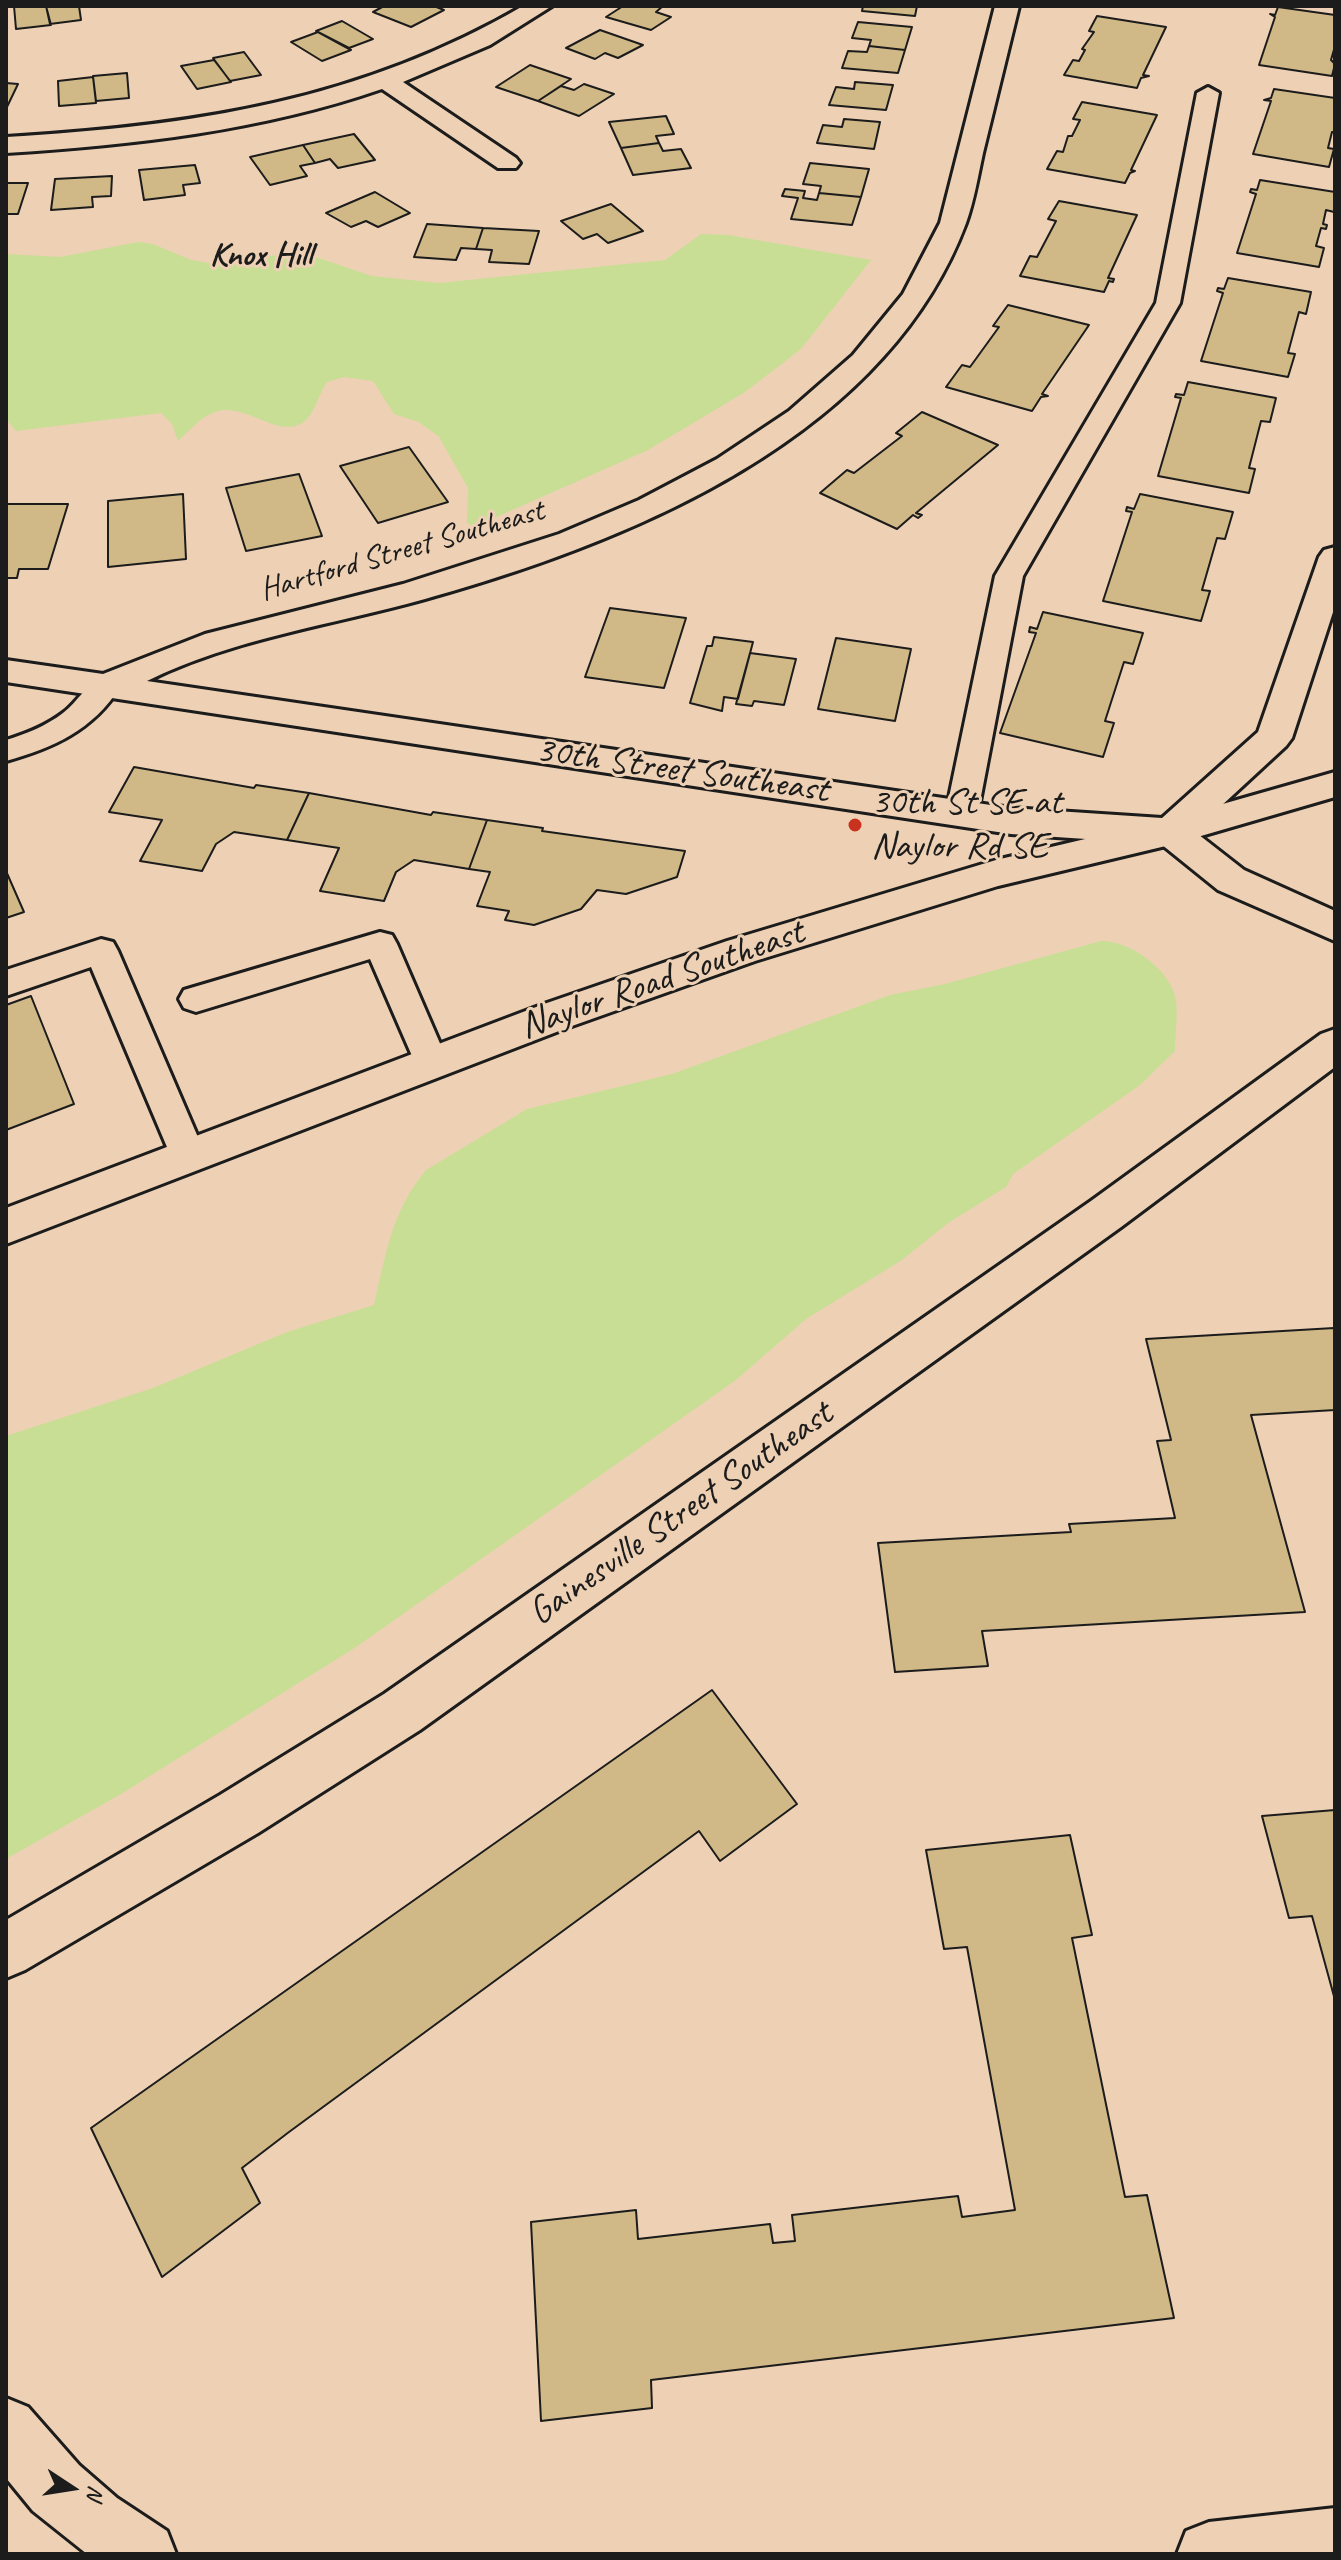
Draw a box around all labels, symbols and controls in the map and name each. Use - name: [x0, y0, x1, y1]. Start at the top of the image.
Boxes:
- district label: Knox Hill: [210, 236, 312, 276]
- street label: Hartford Street Southeast: [256, 492, 548, 610]
- street label: 30th Street Southeast: [533, 728, 831, 814]
- place label: 30th St SE at Naylor Rd SE: [871, 780, 1062, 870]
- marker: 30th St SE at Naylor Rd SE: [846, 816, 864, 834]
- street label: Naylor Road Southeast: [514, 910, 810, 1050]
- street label: Gainesville Street Southeast: [520, 1392, 842, 1636]
- north arrow: [32, 2448, 112, 2528]
- text: N: [80, 2483, 111, 2503]

